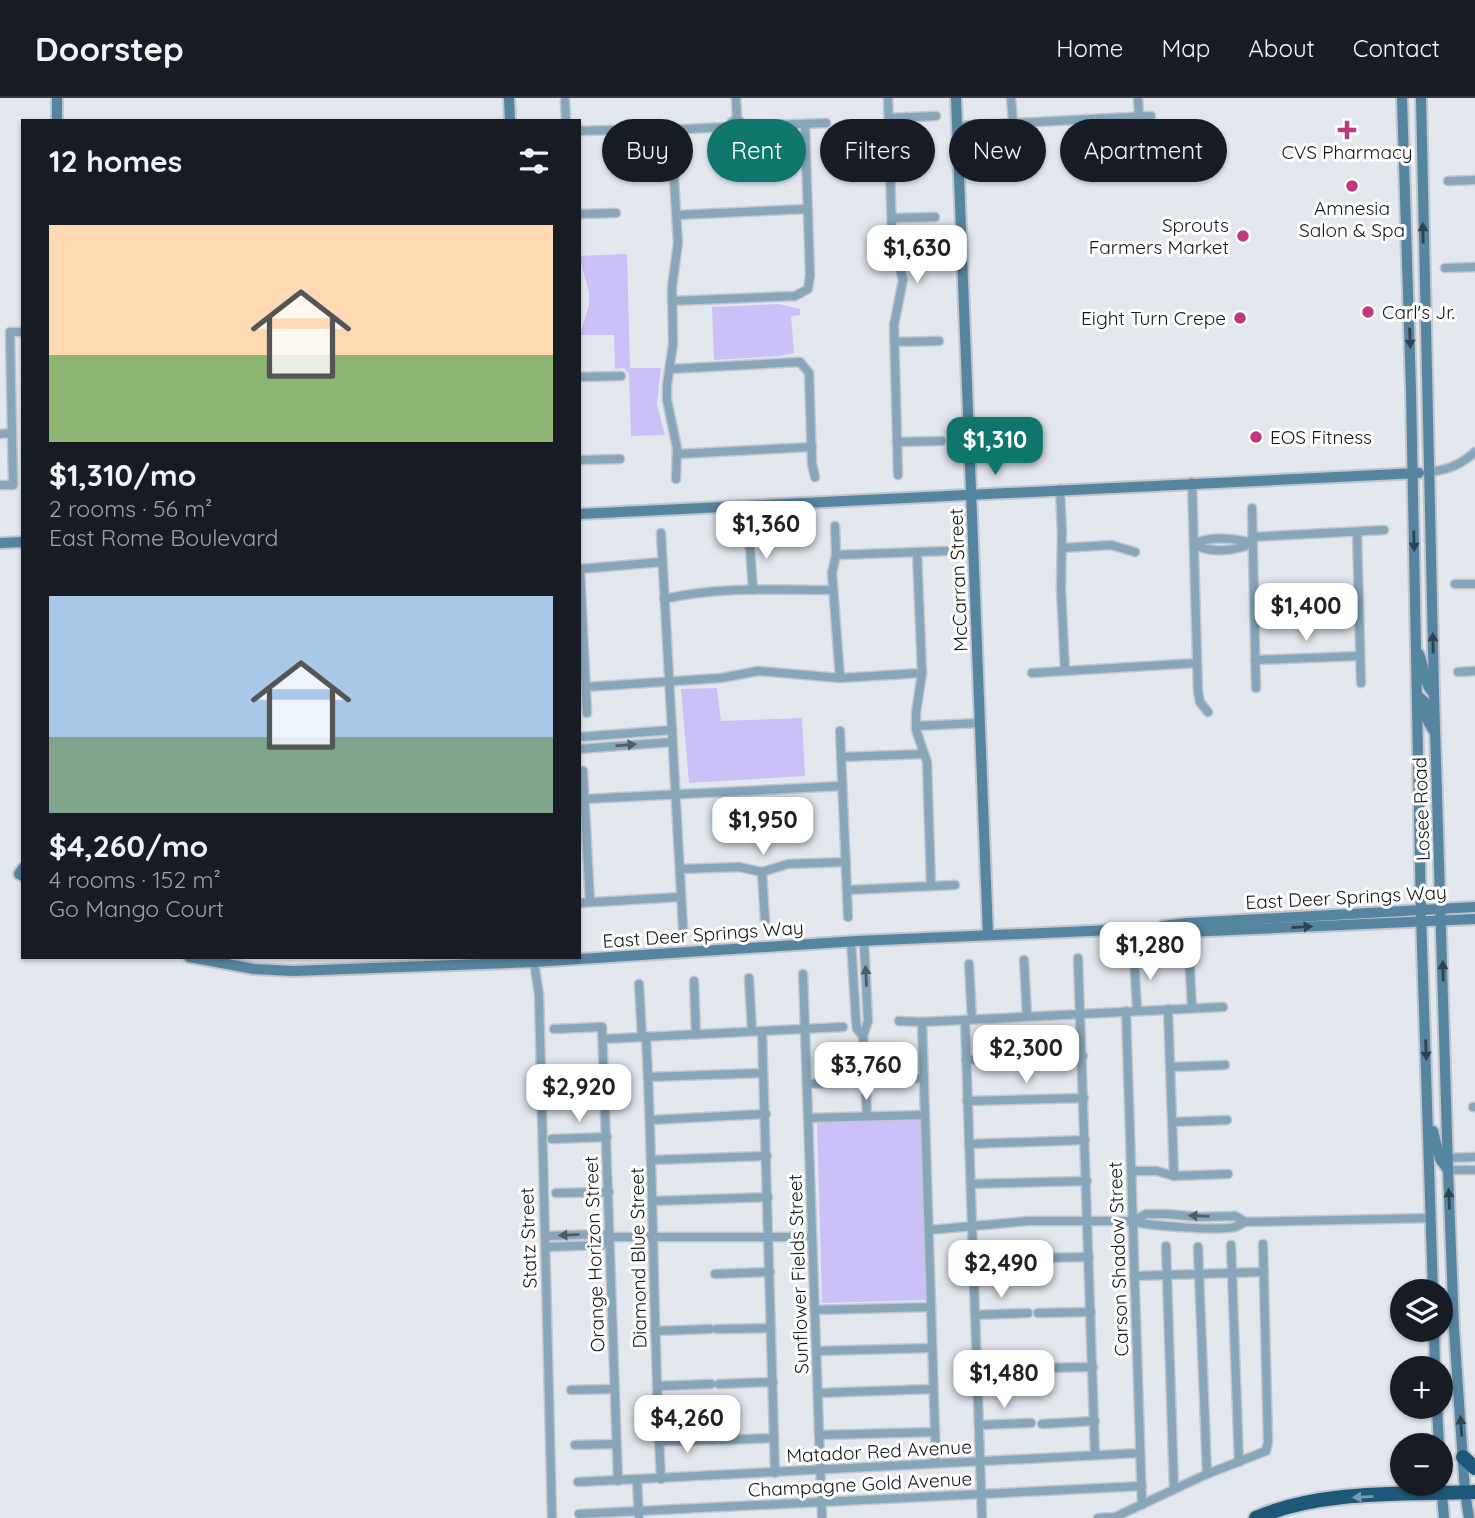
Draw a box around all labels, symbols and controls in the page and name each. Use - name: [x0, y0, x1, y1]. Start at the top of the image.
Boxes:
- text: Doorstep: [35, 28, 184, 69]
- text: Home: [1056, 33, 1123, 63]
- text: Map: [1161, 33, 1210, 63]
- text: About: [1248, 33, 1315, 63]
- text: Contact: [1353, 33, 1440, 63]
- chip: Buy: [602, 119, 693, 182]
- chip: Rent: [707, 119, 806, 182]
- chip: Filters: [820, 119, 935, 182]
- chip: New: [949, 119, 1046, 182]
- chip: Apartment: [1060, 119, 1227, 182]
- marker: CVS Pharmacy: [1339, 122, 1355, 138]
- place label: CVS Pharmacy: [1281, 140, 1413, 164]
- text: 12 homes: [49, 142, 182, 180]
- icon: filters: [515, 142, 553, 180]
- marker: Amnesia Salon & Spa: [1344, 178, 1360, 194]
- place label: Amnesia Salon & Spa: [1299, 196, 1405, 242]
- place label: Sprouts Farmers Market: [1089, 213, 1229, 259]
- one-way arrow: [1417, 221, 1429, 243]
- pin: $1,630: [860, 226, 974, 285]
- marker: Sprouts Farmers Market: [1235, 228, 1251, 244]
- text: $1,630: [883, 233, 951, 262]
- icon: home: [238, 271, 364, 397]
- place label: Carl's Jr.: [1382, 300, 1455, 324]
- marker: Carl's Jr.: [1360, 304, 1376, 320]
- place label: Eight Turn Crepe: [1081, 306, 1226, 330]
- marker: Eight Turn Crepe: [1232, 310, 1248, 326]
- one-way arrow: [1404, 327, 1415, 349]
- pin: $1,310: [938, 418, 1052, 477]
- text: $1,310: [963, 425, 1027, 454]
- place label: EOS Fitness: [1270, 425, 1372, 449]
- marker: EOS Fitness: [1248, 429, 1264, 445]
- text: $1,310/mo: [49, 456, 196, 494]
- text: 2 rooms · 56 m²: [49, 494, 212, 523]
- pin: $1,360: [709, 502, 823, 561]
- street label: McCarran Street: [944, 508, 972, 652]
- text: $1,360: [732, 509, 800, 538]
- text: East Rome Boulevard: [49, 523, 279, 552]
- one-way arrow: [1408, 530, 1420, 552]
- pin: $1,400: [1249, 584, 1363, 643]
- text: $1,400: [1271, 591, 1341, 620]
- one-way arrow: [1427, 632, 1438, 654]
- icon: home: [238, 642, 364, 768]
- one-way arrow: [615, 739, 637, 750]
- street label: Losee Road: [1407, 756, 1435, 862]
- pin: $1,950: [706, 798, 820, 857]
- text: $1,950: [728, 805, 798, 834]
- text: $4,260/mo: [49, 827, 208, 865]
- text: 4 rooms · 152 m²: [49, 865, 221, 894]
- street label: East Deer Springs Way: [1245, 880, 1447, 914]
- text: Go Mango Court: [49, 894, 224, 923]
- street label: East Deer Springs Way: [602, 915, 804, 953]
- pin: $1,280: [1093, 922, 1207, 982]
- one-way arrow: [1291, 922, 1313, 933]
- text: $1,280: [1116, 930, 1184, 959]
- one-way arrow: [1437, 960, 1448, 982]
- one-way arrow: [860, 965, 871, 987]
- pin: $2,300: [969, 1026, 1083, 1085]
- text: $2,300: [989, 1033, 1063, 1062]
- one-way arrow: [1420, 1040, 1431, 1062]
- pin: $3,760: [809, 1042, 923, 1102]
- text: $3,760: [830, 1050, 902, 1079]
- pin: $2,920: [522, 1065, 636, 1124]
- text: $2,920: [542, 1072, 616, 1101]
- street label: Orange Horizon Street: [579, 1155, 609, 1353]
- street label: Carson Shadow Street: [1103, 1161, 1133, 1357]
- street label: Diamond Blue Street: [624, 1167, 652, 1349]
- street label: Sunflower Fields Street: [783, 1174, 813, 1374]
- street label: Statz Street: [514, 1187, 542, 1289]
- one-way arrow: [1443, 1187, 1454, 1209]
- one-way arrow: [1188, 1211, 1210, 1222]
- one-way arrow: [558, 1230, 580, 1241]
- pin: $2,490: [944, 1240, 1058, 1300]
- text: $2,490: [964, 1248, 1038, 1277]
- map controls: [1390, 1279, 1453, 1496]
- button: layers: [1390, 1279, 1453, 1342]
- pin: $1,480: [947, 1350, 1061, 1410]
- button: +: [1390, 1356, 1453, 1419]
- text: $1,480: [969, 1358, 1039, 1387]
- pin: $4,260: [630, 1396, 744, 1455]
- text: $4,260: [650, 1403, 724, 1432]
- one-way arrow: [1455, 1414, 1466, 1436]
- button: −: [1390, 1433, 1453, 1496]
- street label: Matador Red Avenue: [786, 1434, 972, 1468]
- street label: Champagne Gold Avenue: [747, 1466, 973, 1502]
- one-way arrow: [1352, 1491, 1374, 1502]

